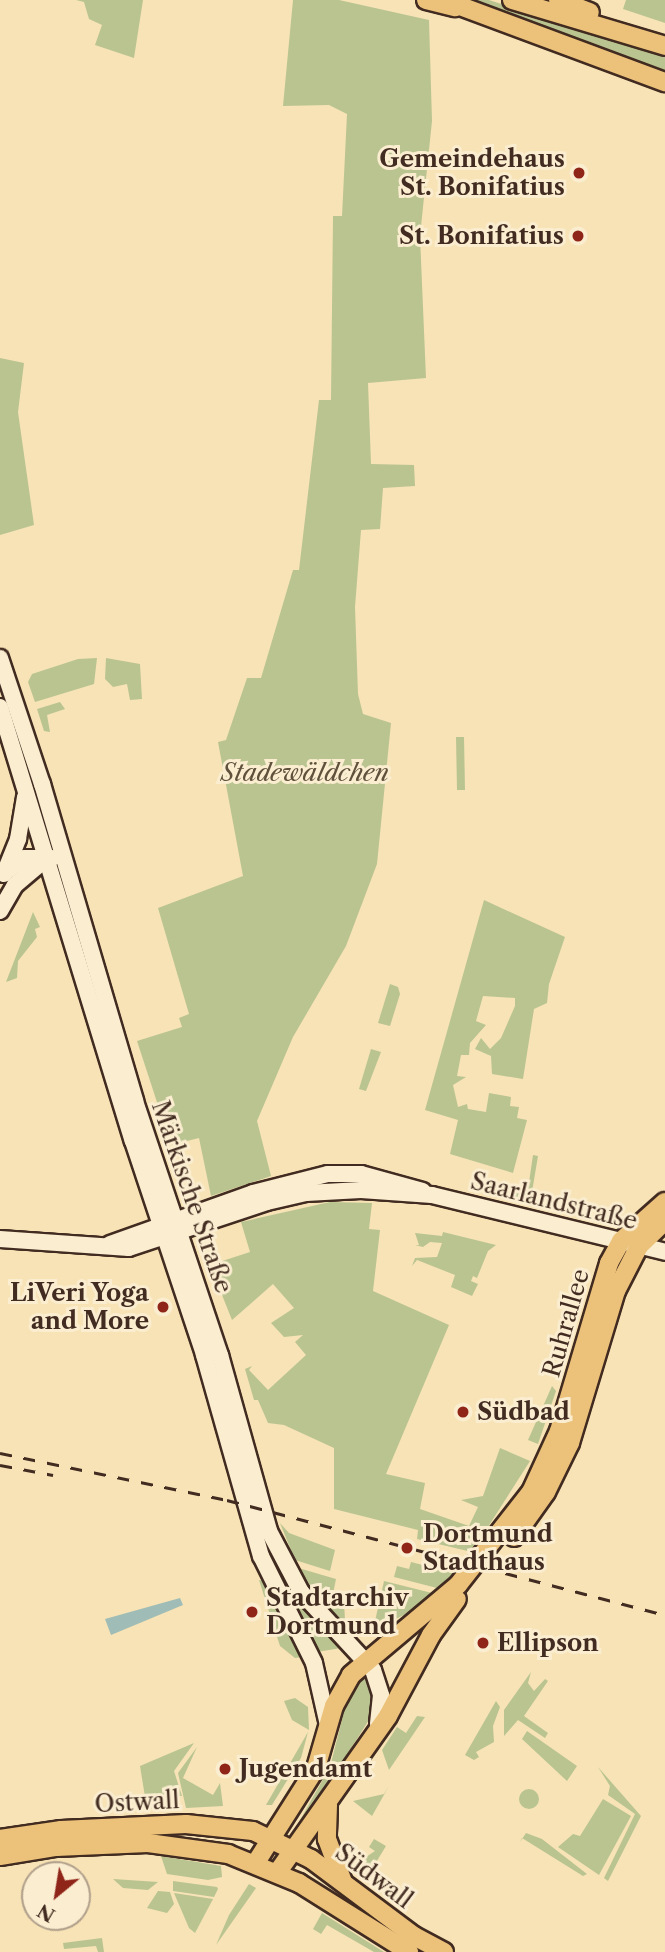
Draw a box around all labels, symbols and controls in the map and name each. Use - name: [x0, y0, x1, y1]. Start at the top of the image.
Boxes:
- place label: Gemeindehaus St. Bonifatius: [379, 145, 565, 201]
- marker: Gemeindehaus St. Bonifatius: [571, 165, 587, 181]
- place label: St. Bonifatius: [399, 222, 564, 250]
- marker: St. Bonifatius: [570, 228, 586, 244]
- park label: Stadewäldchen: [221, 759, 389, 787]
- street label: Märkische Straße: [146, 1097, 238, 1297]
- street label: Saarlandstraße: [468, 1166, 640, 1236]
- street label: Ruhrallee: [537, 1266, 595, 1380]
- place label: LiVeri Yoga and More: [9, 1279, 149, 1335]
- marker: LiVeri Yoga and More: [155, 1299, 171, 1315]
- place label: Südbad: [477, 1398, 570, 1426]
- marker: Südbad: [455, 1404, 471, 1420]
- place label: Dortmund Stadthaus: [423, 1520, 553, 1576]
- marker: Dortmund Stadthaus: [397, 1538, 417, 1558]
- place label: Stadtarchiv Dortmund: [266, 1584, 409, 1640]
- marker: Stadtarchiv Dortmund: [244, 1604, 260, 1620]
- place label: Ellipson: [497, 1629, 599, 1657]
- marker: Ellipson: [475, 1635, 491, 1651]
- place label: Jugendamt: [239, 1755, 372, 1783]
- marker: Jugendamt: [217, 1761, 233, 1777]
- street label: Ostwall: [94, 1785, 180, 1819]
- street label: Südwall: [330, 1838, 418, 1914]
- north arrow: [21, 1861, 91, 1931]
- text: N: [33, 1899, 59, 1927]

